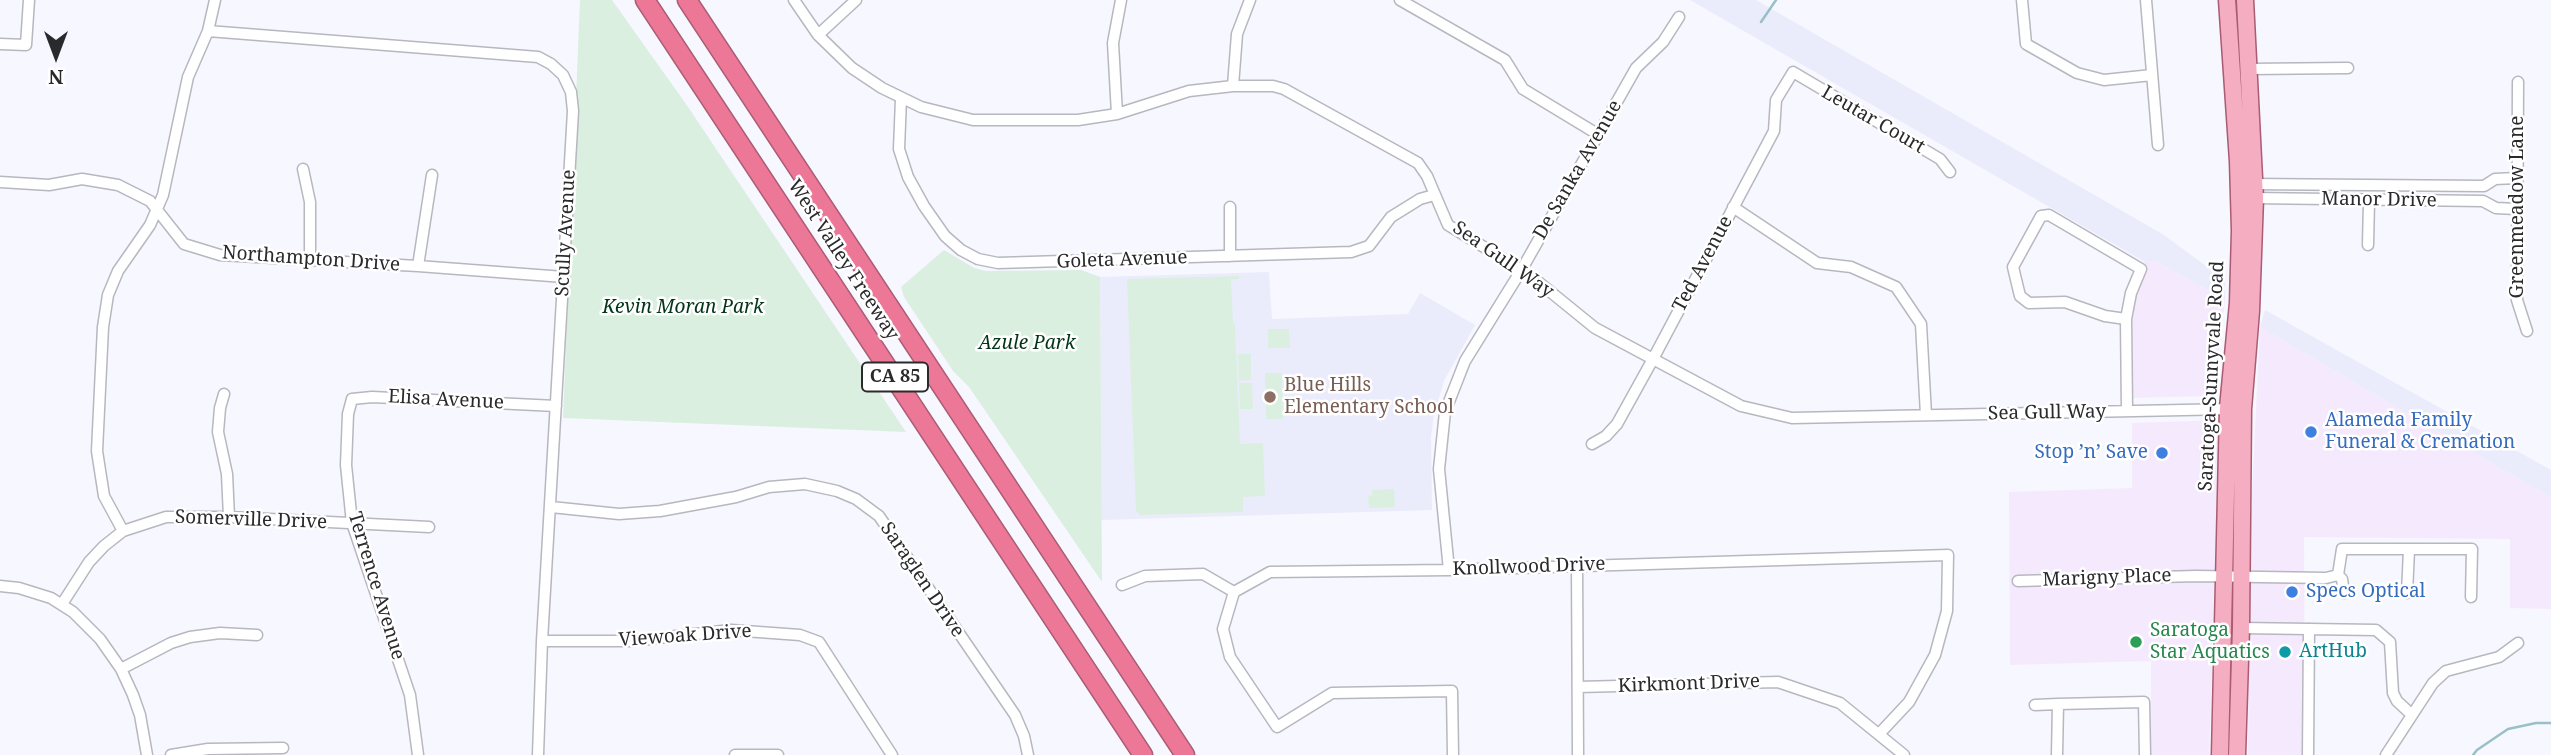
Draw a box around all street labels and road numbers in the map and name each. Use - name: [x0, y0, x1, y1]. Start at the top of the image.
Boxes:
- street label: Leutar Court: [1817, 81, 1929, 159]
- street label: De Sanka Avenue: [1529, 96, 1627, 244]
- street label: Greenmeadow Lane: [2507, 116, 2529, 298]
- street label: Scully Avenue: [551, 169, 581, 297]
- street label: West Valley Freeway: [783, 175, 903, 345]
- street label: Manor Drive: [2321, 188, 2437, 212]
- street label: Ted Avenue: [1668, 212, 1738, 316]
- street label: Sea Gull Way: [1448, 217, 1558, 303]
- street label: Northampton Drive: [221, 241, 401, 277]
- street label: Goleta Avenue: [1056, 246, 1188, 274]
- street label: Saratoga-Sunnyvale Road: [2195, 260, 2229, 492]
- road number: CA 85: [862, 362, 928, 391]
- street label: Elisa Avenue: [388, 386, 504, 414]
- street label: Sea Gull Way: [1988, 401, 2106, 425]
- street label: Somerville Drive: [174, 506, 328, 534]
- street label: Terrence Avenue: [343, 509, 409, 663]
- street label: Saraglen Drive: [875, 518, 969, 642]
- street label: Knollwood Drive: [1452, 553, 1606, 581]
- street label: Marigny Place: [2042, 564, 2172, 592]
- street label: Viewoak Drive: [618, 620, 752, 652]
- street label: Kirkmont Drive: [1618, 670, 1760, 698]

